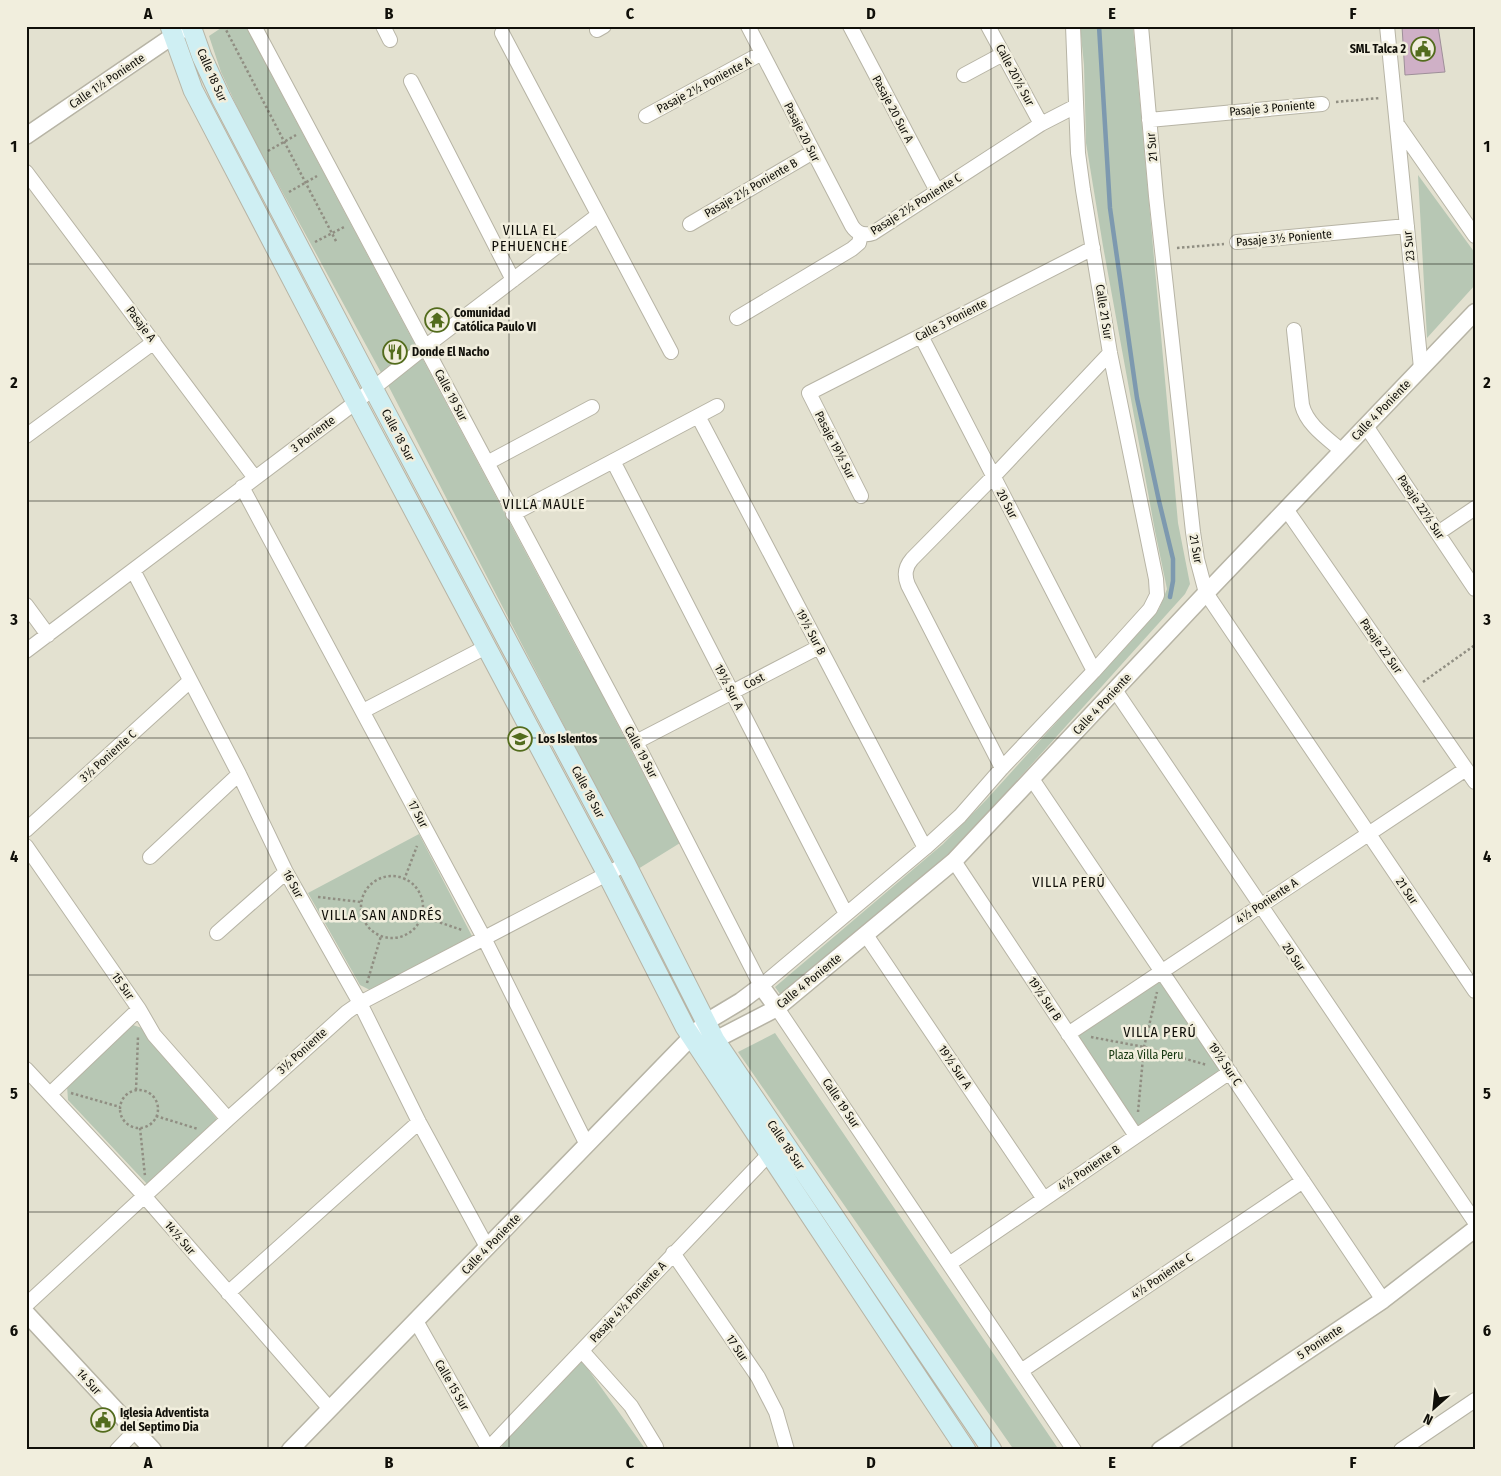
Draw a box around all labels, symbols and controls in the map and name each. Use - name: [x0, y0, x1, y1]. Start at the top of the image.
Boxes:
- text: A: [143, 4, 153, 23]
- text: B: [385, 4, 394, 23]
- text: C: [626, 4, 635, 23]
- text: D: [866, 4, 876, 23]
- text: E: [1108, 4, 1116, 23]
- text: F: [1349, 4, 1357, 23]
- public building icon: SML Talca 2: [1410, 36, 1436, 62]
- street label: Calle 20½ Sur: [993, 42, 1037, 109]
- place label: SML Talca 2: [1350, 42, 1406, 56]
- street label: Calle 18 Sur: [194, 46, 230, 104]
- street label: Calle 1½ Poniente: [67, 51, 147, 111]
- street label: Pasaje 2½ Poniente A: [654, 54, 754, 116]
- street label: Pasaje 20 Sur A: [869, 73, 917, 146]
- street label: Pasaje 3 Poniente: [1229, 97, 1315, 119]
- street label: Pasaje 20 Sur: [781, 100, 823, 165]
- street label: 21 Sur: [1144, 131, 1160, 162]
- text: 1: [11, 137, 17, 156]
- text: 1: [1484, 137, 1490, 156]
- street label: Pasaje 2½ Poniente B: [702, 155, 800, 220]
- street label: Pasaje 2½ Poniente C: [868, 170, 964, 238]
- district label: VILLA EL PEHUENCHE: [492, 222, 568, 255]
- street label: Pasaje 3½ Poniente: [1236, 227, 1332, 249]
- street label: 23 Sur: [1400, 230, 1418, 262]
- street label: Calle 21 Sur: [1093, 283, 1115, 341]
- street label: Calle 3 Poniente: [913, 296, 989, 344]
- street label: Pasaje A: [123, 304, 159, 345]
- place label: Comunidad Católica Paulo VI: [454, 306, 536, 334]
- temple icon: Comunidad Católica Paulo VI: [424, 307, 450, 333]
- restaurant icon: Donde El Nacho: [382, 339, 408, 365]
- place label: Donde El Nacho: [412, 345, 490, 359]
- street label: Calle 19 Sur: [432, 367, 471, 424]
- text: 2: [9, 373, 18, 392]
- text: 2: [1482, 373, 1491, 392]
- street label: Calle 4 Poniente: [1349, 377, 1413, 443]
- street label: Calle 18 Sur: [379, 407, 418, 464]
- street label: Pasaje 19½ Sur: [812, 409, 858, 482]
- street label: 3 Poniente: [288, 413, 338, 455]
- street label: Pasaje 22½ Sur: [1395, 472, 1448, 542]
- street label: 20 Sur: [994, 487, 1021, 522]
- district label: VILLA MAULE: [502, 496, 586, 513]
- street label: 21 Sur: [1187, 534, 1206, 565]
- street label: 19½ Sur B: [793, 607, 829, 658]
- text: 3: [9, 610, 18, 629]
- text: 3: [1482, 610, 1491, 629]
- street label: Pasaje 22 Sur: [1357, 616, 1406, 677]
- street label: 19½ Sur A: [712, 662, 747, 713]
- street label: Cost: [741, 670, 767, 692]
- street label: Calle 4 Poniente: [1070, 670, 1134, 738]
- street label: Calle 19 Sur: [622, 724, 661, 781]
- school or university icon: Los Islentos: [507, 726, 533, 752]
- street label: 3½ Poniente C: [77, 727, 139, 785]
- place label: Los Islentos: [538, 732, 598, 746]
- street label: Calle 18 Sur: [569, 764, 608, 821]
- street label: 17 Sur: [405, 798, 431, 831]
- text: 4: [10, 847, 18, 866]
- text: 4: [1483, 847, 1491, 866]
- street label: 16 Sur: [280, 868, 307, 901]
- district label: VILLA PERÚ: [1032, 873, 1106, 891]
- street label: 4½ Poniente A: [1233, 875, 1301, 927]
- street label: 21 Sur: [1393, 875, 1421, 908]
- district label: VILLA SAN ANDRÉS: [322, 906, 442, 924]
- street label: 20 Sur: [1280, 940, 1309, 974]
- street label: Calle 4 Poniente: [774, 951, 844, 1011]
- street label: 15 Sur: [109, 970, 138, 1003]
- street label: 19½ Sur B: [1025, 975, 1065, 1024]
- district label: VILLA PERÚ: [1123, 1023, 1197, 1041]
- street label: 3½ Poniente: [274, 1025, 330, 1077]
- street label: 19½ Sur C: [1206, 1040, 1244, 1088]
- street label: 19½ Sur A: [935, 1043, 975, 1092]
- park label: Plaza Villa Peru: [1109, 1048, 1183, 1062]
- street label: Calle 19 Sur: [819, 1076, 863, 1131]
- text: 5: [10, 1084, 18, 1103]
- text: 5: [1483, 1084, 1491, 1103]
- street label: Calle 18 Sur: [764, 1118, 808, 1173]
- street label: 4½ Poniente B: [1055, 1142, 1123, 1194]
- street label: Calle 4 Poniente: [459, 1211, 523, 1277]
- street label: 14½ Sur: [162, 1218, 199, 1258]
- street label: 4½ Poniente C: [1129, 1250, 1195, 1302]
- street label: Pasaje 4½ Poniente A: [587, 1258, 670, 1345]
- text: 6: [10, 1321, 18, 1340]
- text: 6: [1483, 1321, 1491, 1340]
- street label: 5 Poniente: [1295, 1322, 1345, 1362]
- street label: 17 Sur: [723, 1332, 751, 1365]
- street label: Calle 15 Sur: [432, 1357, 473, 1414]
- street label: 14 Sur: [74, 1366, 105, 1398]
- north arrow: [1408, 1384, 1458, 1434]
- place label: Iglesia Adventista del Septimo Dia: [120, 1406, 209, 1434]
- public building icon: Iglesia Adventista del Septimo Dia: [90, 1407, 116, 1433]
- text: N: [1421, 1410, 1436, 1429]
- text: A: [143, 1453, 153, 1472]
- text: B: [385, 1453, 394, 1472]
- text: C: [626, 1453, 635, 1472]
- text: D: [866, 1453, 876, 1472]
- text: E: [1108, 1453, 1116, 1472]
- text: F: [1349, 1453, 1357, 1472]

